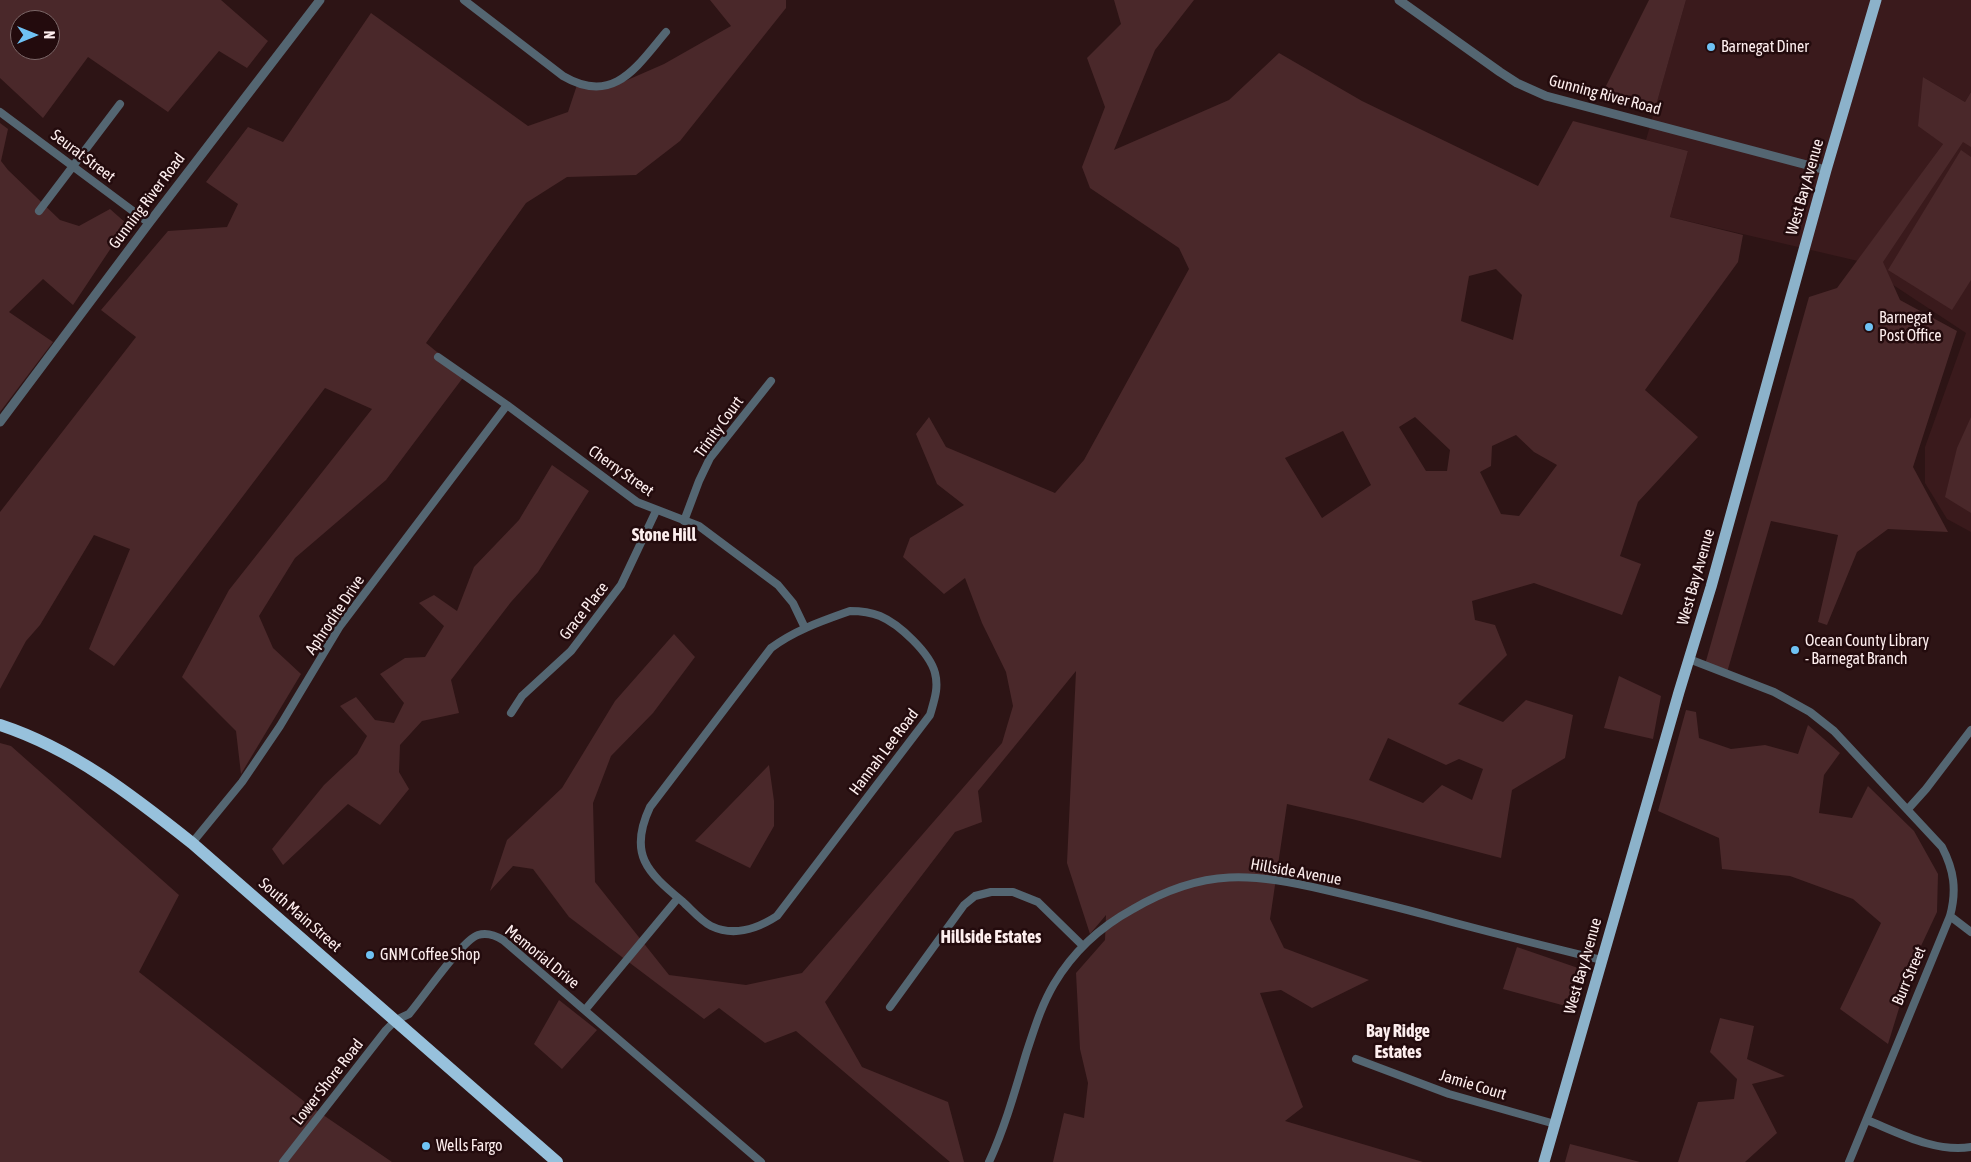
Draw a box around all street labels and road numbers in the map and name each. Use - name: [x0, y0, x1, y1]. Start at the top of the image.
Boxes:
- street label: Gunning River Road: [1547, 71, 1663, 119]
- street label: Seurat Street: [47, 126, 119, 186]
- street label: West Bay Avenue: [1782, 137, 1828, 237]
- street label: Gunning River Road: [105, 149, 189, 253]
- street label: Trinity Court: [690, 393, 748, 461]
- street label: Cherry Street: [585, 441, 657, 501]
- street label: West Bay Avenue: [1673, 527, 1719, 627]
- street label: Aphrodite Drive: [301, 572, 369, 658]
- street label: Grace Place: [555, 578, 613, 644]
- street label: Hannah Lee Road: [845, 705, 923, 799]
- street label: Hillside Avenue: [1249, 855, 1343, 889]
- street label: South Main Street: [255, 874, 345, 956]
- street label: West Bay Avenue: [1560, 916, 1606, 1016]
- street label: Memorial Drive: [501, 921, 583, 993]
- street label: Burr Street: [1888, 944, 1930, 1008]
- street label: Lower Shore Road: [288, 1035, 368, 1129]
- street label: Jamie Court: [1437, 1066, 1509, 1104]

